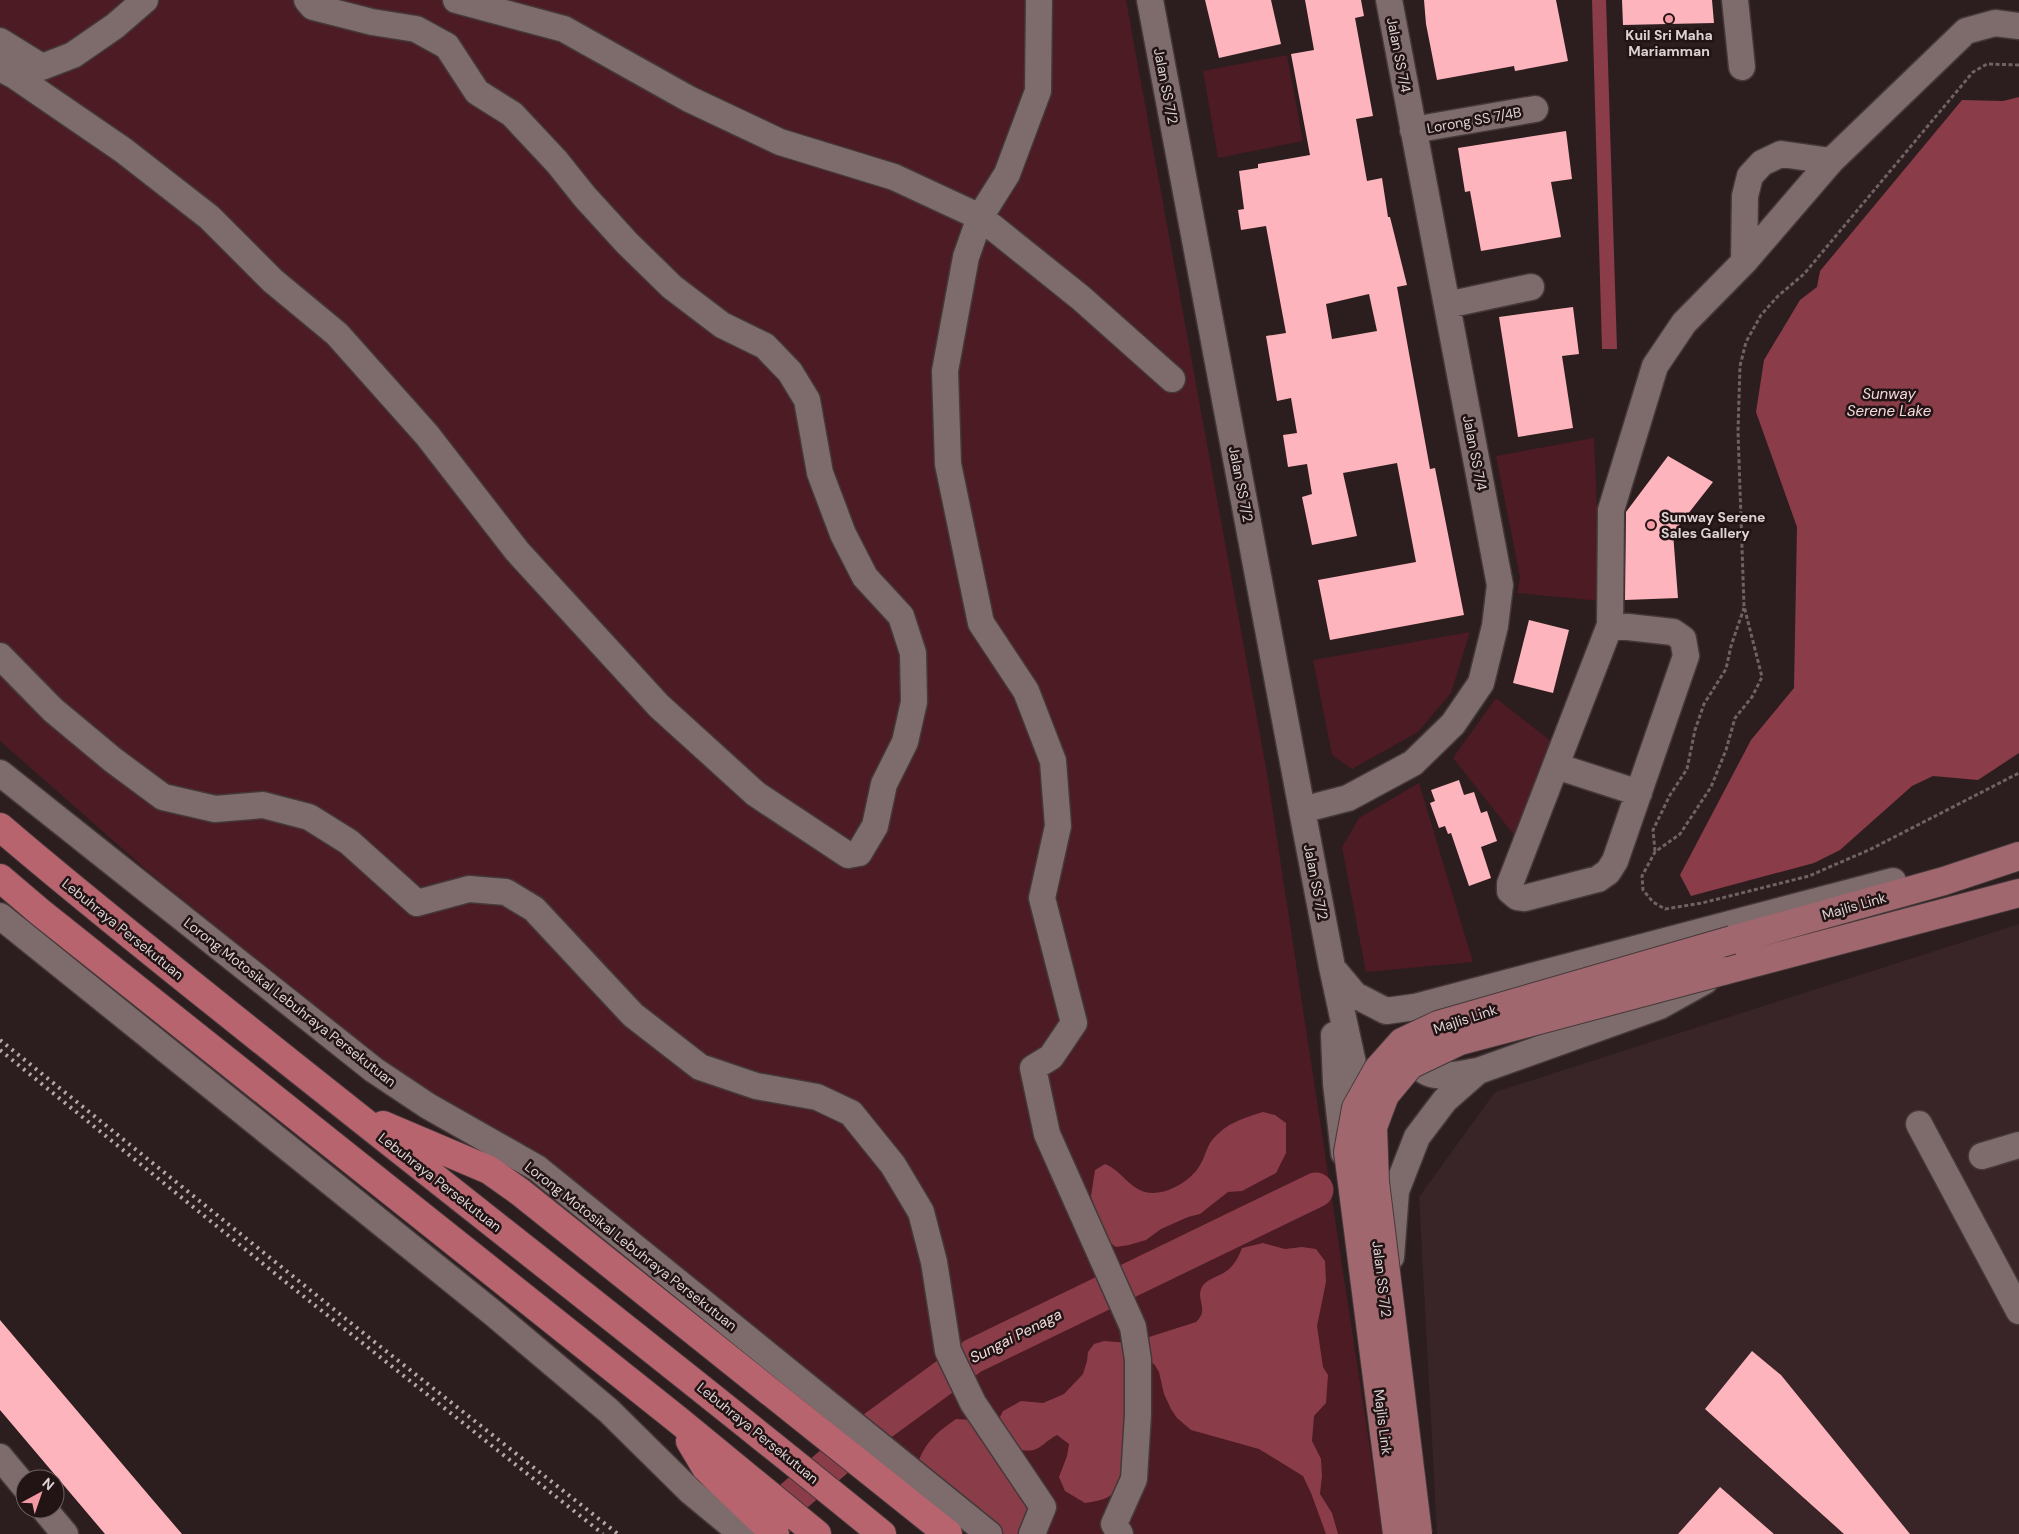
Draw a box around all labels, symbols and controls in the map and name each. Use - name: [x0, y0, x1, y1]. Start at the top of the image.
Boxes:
- marker: Kuil Sri Maha Mariamman: [1663, 13, 1675, 25]
- street label: Jalan SS 7/4: [1383, 16, 1415, 95]
- place label: Kuil Sri Maha Mariamman: [1625, 26, 1713, 60]
- street label: Jalan SS 7/2: [1150, 47, 1182, 125]
- street label: Lorong SS 7/4B: [1425, 103, 1523, 137]
- water label: Sunway Serene Lake: [1847, 384, 1932, 421]
- street label: Jalan SS 7/4: [1459, 414, 1491, 493]
- street label: Jalan SS 7/2: [1225, 445, 1257, 523]
- place label: Sunway Serene Sales Gallery: [1661, 508, 1766, 542]
- marker: Sunway Serene Sales Gallery: [1645, 519, 1657, 531]
- street label: Jalan SS 7/2: [1300, 843, 1332, 921]
- street label: Lebuhraya Persekutuan: [59, 874, 187, 984]
- street label: Majlis Link: [1820, 888, 1888, 924]
- street label: Lorong Motosikal Lebuhraya Persekutuan: [180, 913, 400, 1091]
- street label: Majlis Link: [1431, 1000, 1499, 1038]
- street label: Lebuhraya Persekutuan: [375, 1128, 505, 1236]
- street label: Lorong Motosikal Lebuhraya Persekutuan: [521, 1157, 741, 1335]
- street label: Jalan SS 7/2: [1368, 1240, 1396, 1318]
- water label: Sungai Penaga: [967, 1304, 1065, 1368]
- street label: Lebuhraya Persekutuan: [694, 1378, 822, 1488]
- street label: Majlis Link: [1370, 1388, 1396, 1456]
- north arrow: [15, 1469, 65, 1519]
- text: N: [39, 1474, 58, 1494]

